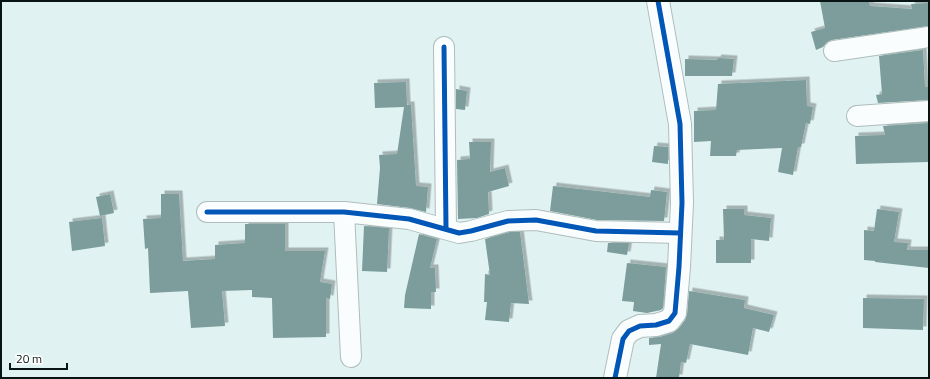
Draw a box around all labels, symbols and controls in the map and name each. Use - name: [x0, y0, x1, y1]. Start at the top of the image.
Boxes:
- scale bar: [10, 345, 67, 371]
- text: 20 m: [16, 349, 42, 368]

